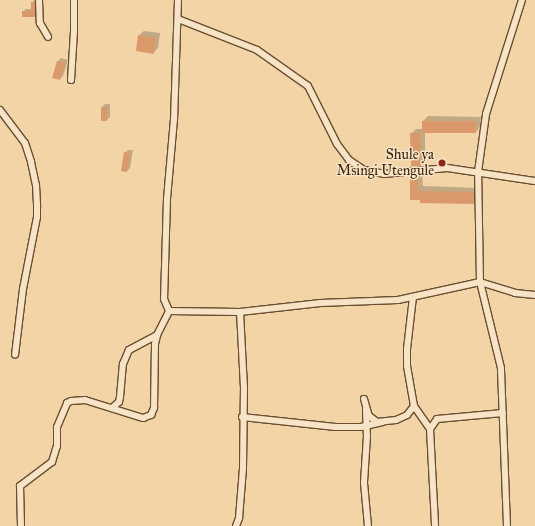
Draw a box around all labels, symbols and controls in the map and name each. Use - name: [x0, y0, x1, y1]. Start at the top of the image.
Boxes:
- place label: Shule ya Msingi Utengule: [337, 147, 434, 180]
- marker: Shule ya Msingi Utengule: [437, 158, 447, 168]

